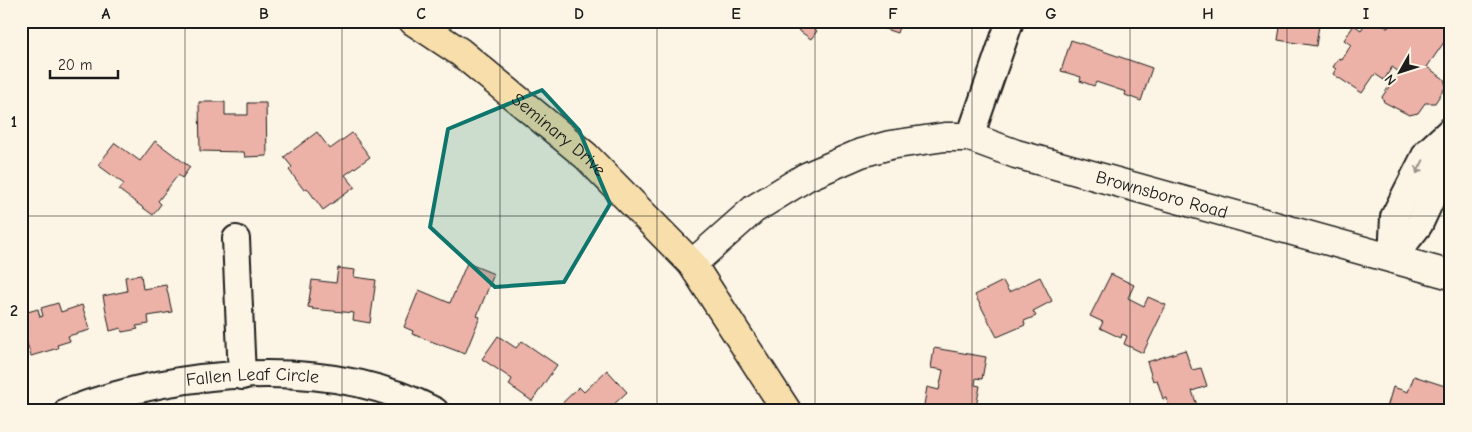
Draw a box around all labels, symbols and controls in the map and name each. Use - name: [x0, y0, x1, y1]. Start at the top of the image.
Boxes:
- text: A: [102, 5, 111, 23]
- text: B: [259, 5, 269, 23]
- text: C: [416, 5, 426, 23]
- text: D: [574, 5, 584, 23]
- text: E: [731, 5, 741, 23]
- text: F: [888, 5, 898, 23]
- text: G: [1045, 5, 1057, 23]
- text: H: [1202, 5, 1214, 23]
- text: I: [1363, 5, 1369, 23]
- scale bar: [50, 48, 118, 80]
- north arrow: [1374, 48, 1424, 98]
- text: 20 m: [58, 56, 92, 74]
- text: N: [1381, 71, 1400, 89]
- street label: Seminary Drive: [507, 89, 610, 180]
- text: 1: [11, 113, 17, 131]
- one-way arrow: [1415, 159, 1425, 174]
- street label: Brownsboro Road: [1093, 166, 1230, 223]
- text: 2: [10, 302, 18, 320]
- street label: Fallen Leaf Circle: [185, 364, 320, 391]

